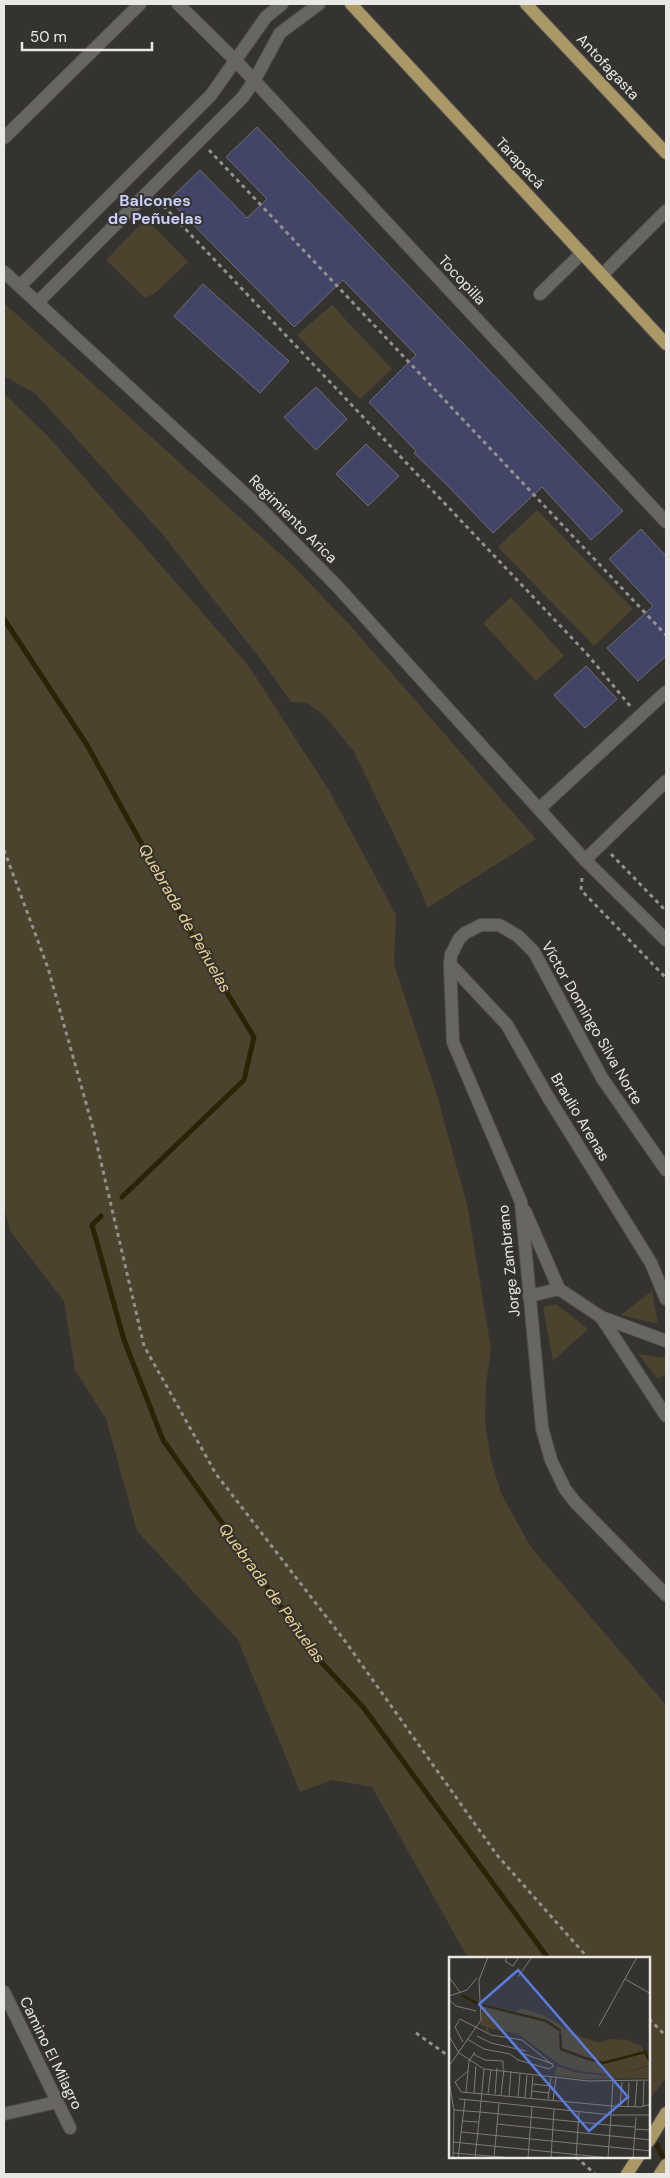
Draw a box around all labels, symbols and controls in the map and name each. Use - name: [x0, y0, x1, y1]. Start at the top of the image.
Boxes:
- scale bar: [22, 20, 152, 52]
- text: 50 m: [30, 27, 67, 47]
- street label: Antofagasta: [572, 30, 644, 104]
- street label: Tarapacá: [491, 133, 549, 193]
- district label: Balcones de Peñuelas: [108, 190, 202, 229]
- street label: Tocopilla: [434, 251, 490, 309]
- street label: Regimiento Arica: [244, 470, 342, 568]
- water label: Quebrada de Peñuelas: [134, 840, 236, 996]
- street label: Víctor Domingo Silva Norte: [537, 937, 647, 1109]
- street label: Braulio Arenas: [546, 1069, 614, 1165]
- street label: Jorge Zambrano: [493, 1204, 525, 1318]
- water label: Quebrada de Peñuelas: [214, 1519, 330, 1667]
- inset map: [449, 1957, 650, 2158]
- street label: Camino El Milagro: [15, 1993, 87, 2113]

